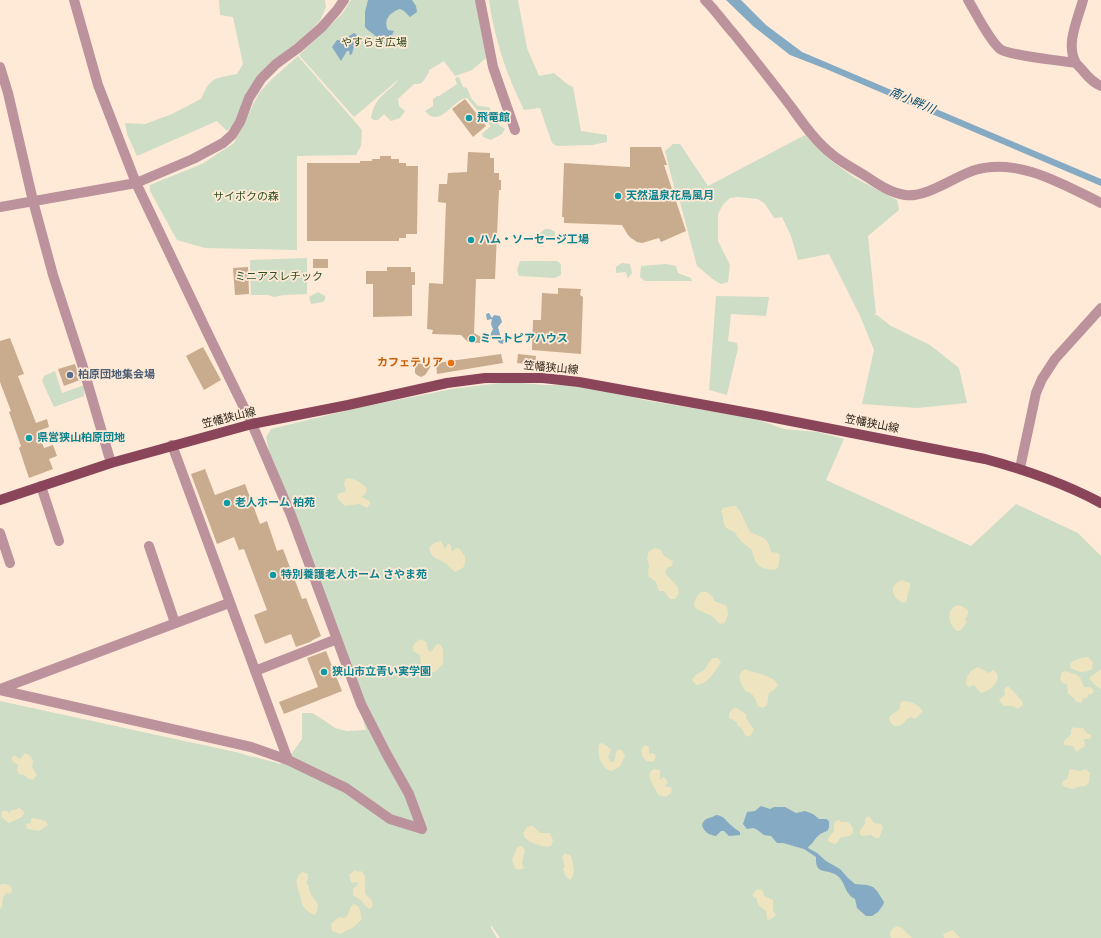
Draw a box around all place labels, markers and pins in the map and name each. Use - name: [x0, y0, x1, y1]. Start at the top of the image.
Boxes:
- place label: 飛竜館: [477, 111, 510, 125]
- marker: 飛竜館: [464, 113, 474, 123]
- place label: 天然温泉花鳥風月: [626, 189, 714, 203]
- marker: 天然温泉花鳥風月: [613, 191, 623, 201]
- place label: ハム・ソーセージ工場: [479, 233, 589, 247]
- marker: ハム・ソーセージ工場: [466, 235, 476, 245]
- place label: ミートピアハウス: [480, 332, 568, 346]
- marker: ミートピアハウス: [467, 334, 477, 344]
- place label: カフェテリア: [377, 356, 443, 370]
- marker: カフェテリア: [446, 358, 456, 368]
- place label: 柏原団地集会場: [78, 368, 155, 382]
- marker: 柏原団地集会場: [65, 370, 75, 380]
- place label: 県営狭山柏原団地: [37, 431, 125, 445]
- marker: 県営狭山柏原団地: [24, 433, 34, 443]
- place label: 老人ホーム 柏苑: [235, 496, 315, 510]
- marker: 老人ホーム 柏苑: [222, 498, 232, 508]
- place label: 特別養護老人ホーム さやま苑: [281, 568, 427, 582]
- marker: 特別養護老人ホーム さやま苑: [268, 570, 278, 580]
- place label: 狭山市立青い実学園: [332, 665, 431, 679]
- marker: 狭山市立青い実学園: [319, 667, 329, 677]

